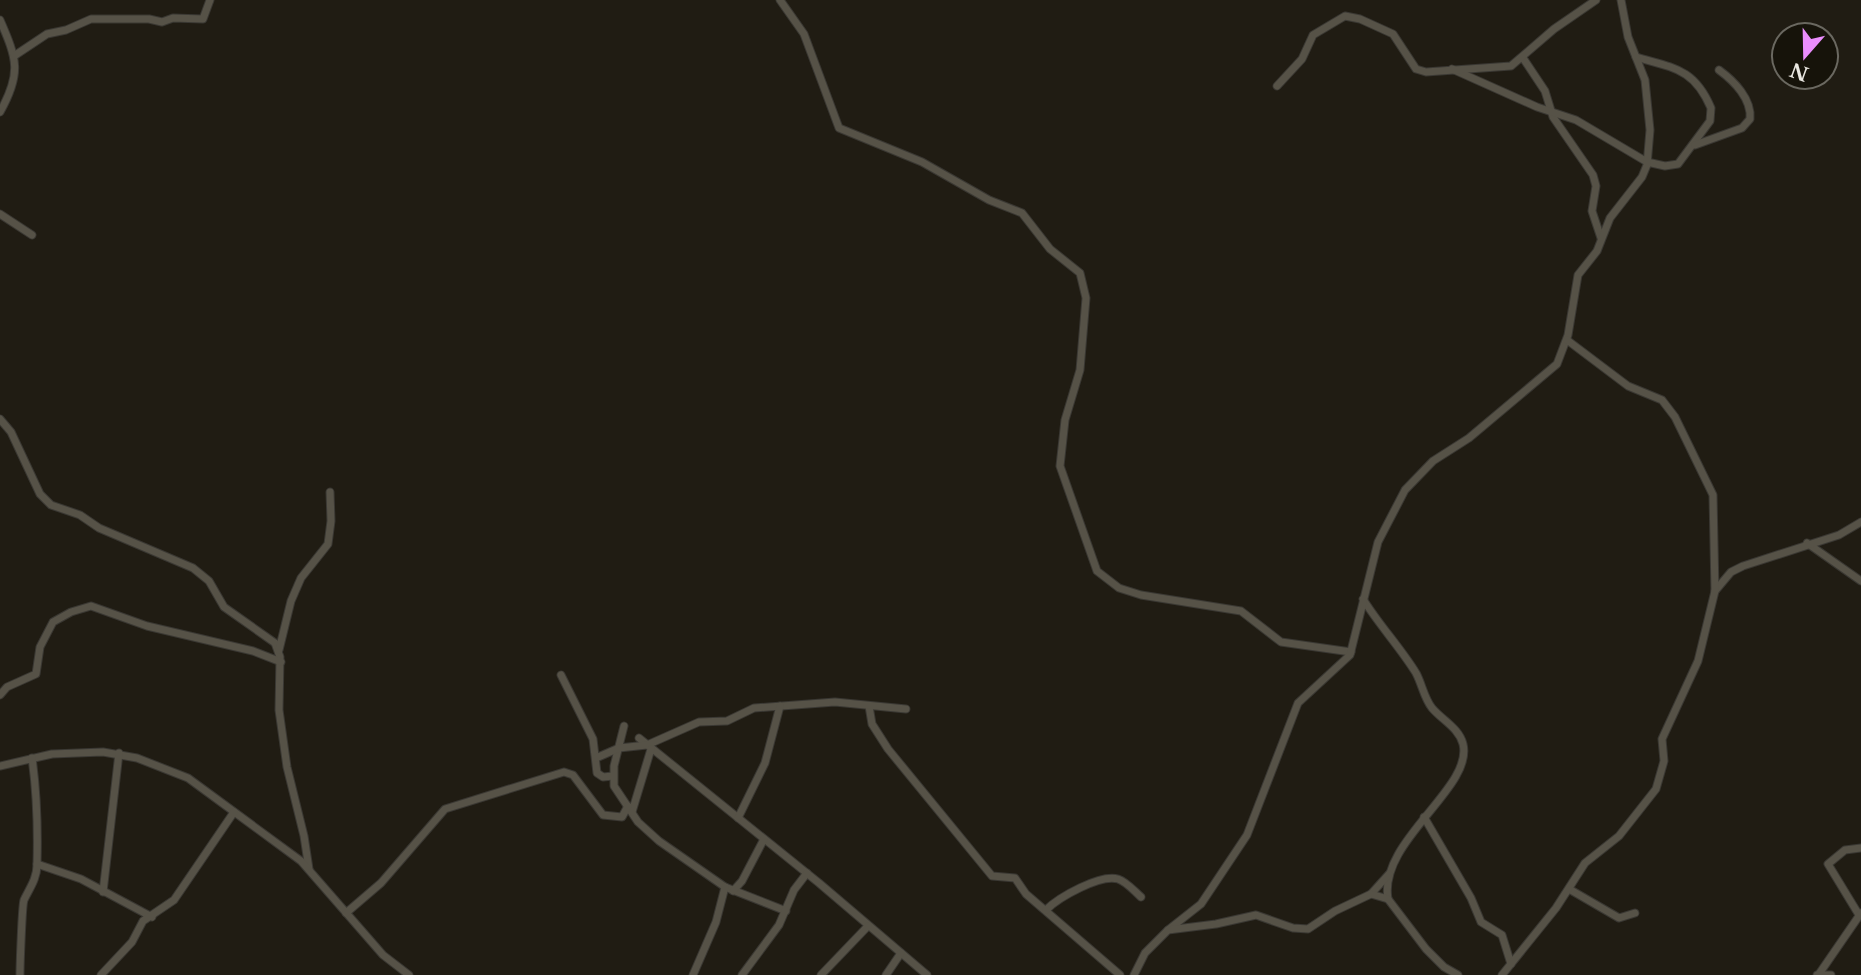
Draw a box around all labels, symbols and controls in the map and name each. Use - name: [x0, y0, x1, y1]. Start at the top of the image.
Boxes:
- north arrow: [1770, 21, 1840, 91]
- text: N: [1787, 58, 1812, 85]

